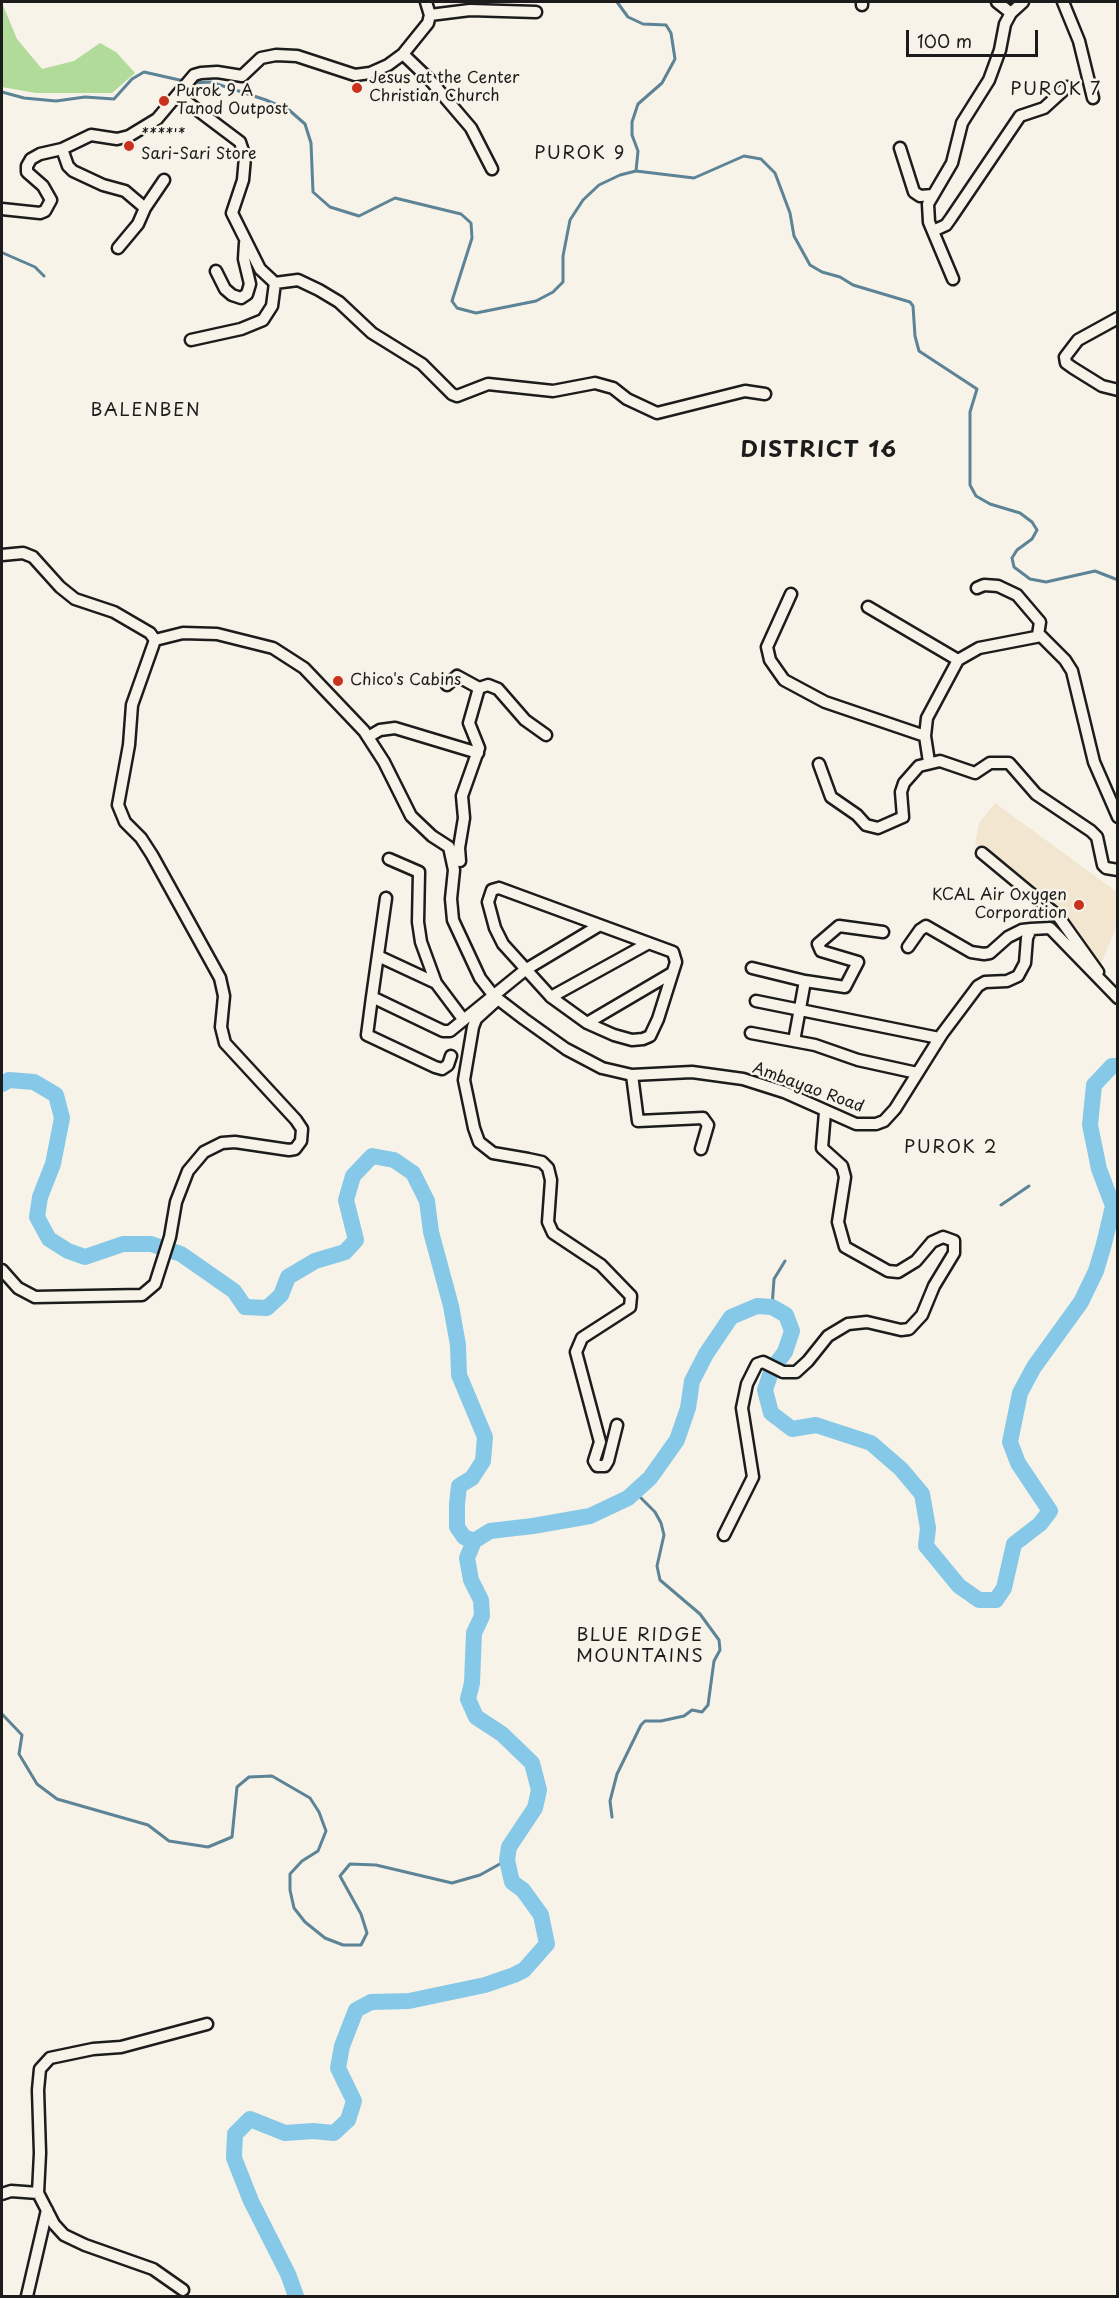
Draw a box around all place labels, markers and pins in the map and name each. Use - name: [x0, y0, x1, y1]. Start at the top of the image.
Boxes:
- place label: Jesus at the Center Christian Church: [369, 69, 519, 107]
- marker: Jesus at the Center Christian Church: [350, 81, 364, 95]
- place label: Purok 9 A Tanod Outpost: [176, 82, 288, 120]
- marker: Purok 9 A Tanod Outpost: [157, 94, 171, 108]
- place label: ****'* Sari-Sari Store: [141, 127, 256, 165]
- marker: ****'* Sari-Sari Store: [122, 139, 136, 153]
- place label: Chico's Cabins: [350, 671, 461, 691]
- marker: Chico's Cabins: [331, 674, 345, 688]
- place label: KCAL Air Oxygen Corporation: [932, 886, 1067, 924]
- marker: KCAL Air Oxygen Corporation: [1072, 898, 1086, 912]

